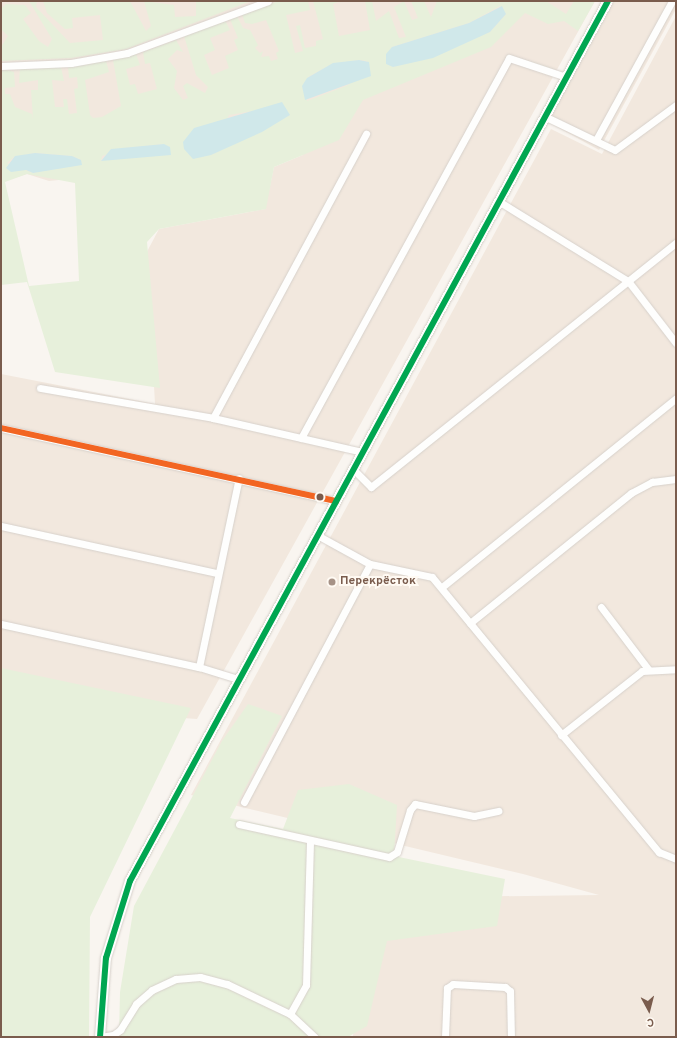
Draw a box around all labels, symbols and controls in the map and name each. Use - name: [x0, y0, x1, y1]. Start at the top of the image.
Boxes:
- unlabelled marker: [315, 492, 325, 502]
- place label: Перекрёсток: [340, 575, 416, 589]
- marker: Перекрёсток: [327, 577, 337, 587]
- north arrow: [629, 990, 669, 1030]
- text: С: [646, 1015, 655, 1029]

